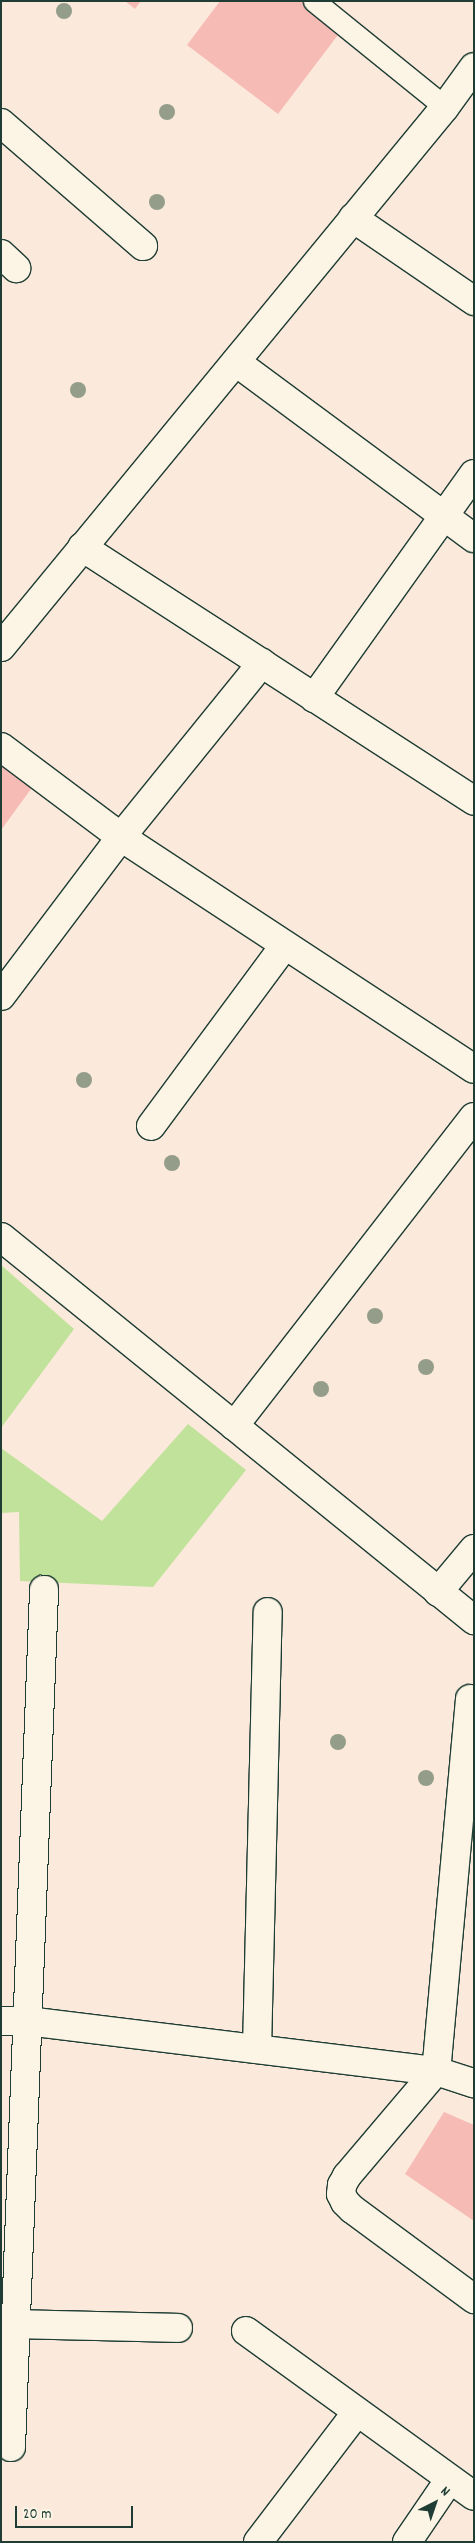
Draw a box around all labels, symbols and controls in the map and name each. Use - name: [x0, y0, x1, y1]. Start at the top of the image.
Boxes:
- north arrow: [410, 2478, 460, 2528]
- text: N: [436, 2482, 454, 2501]
- scale bar: [18, 2496, 135, 2528]
- text: 20 m: [23, 2504, 51, 2526]

